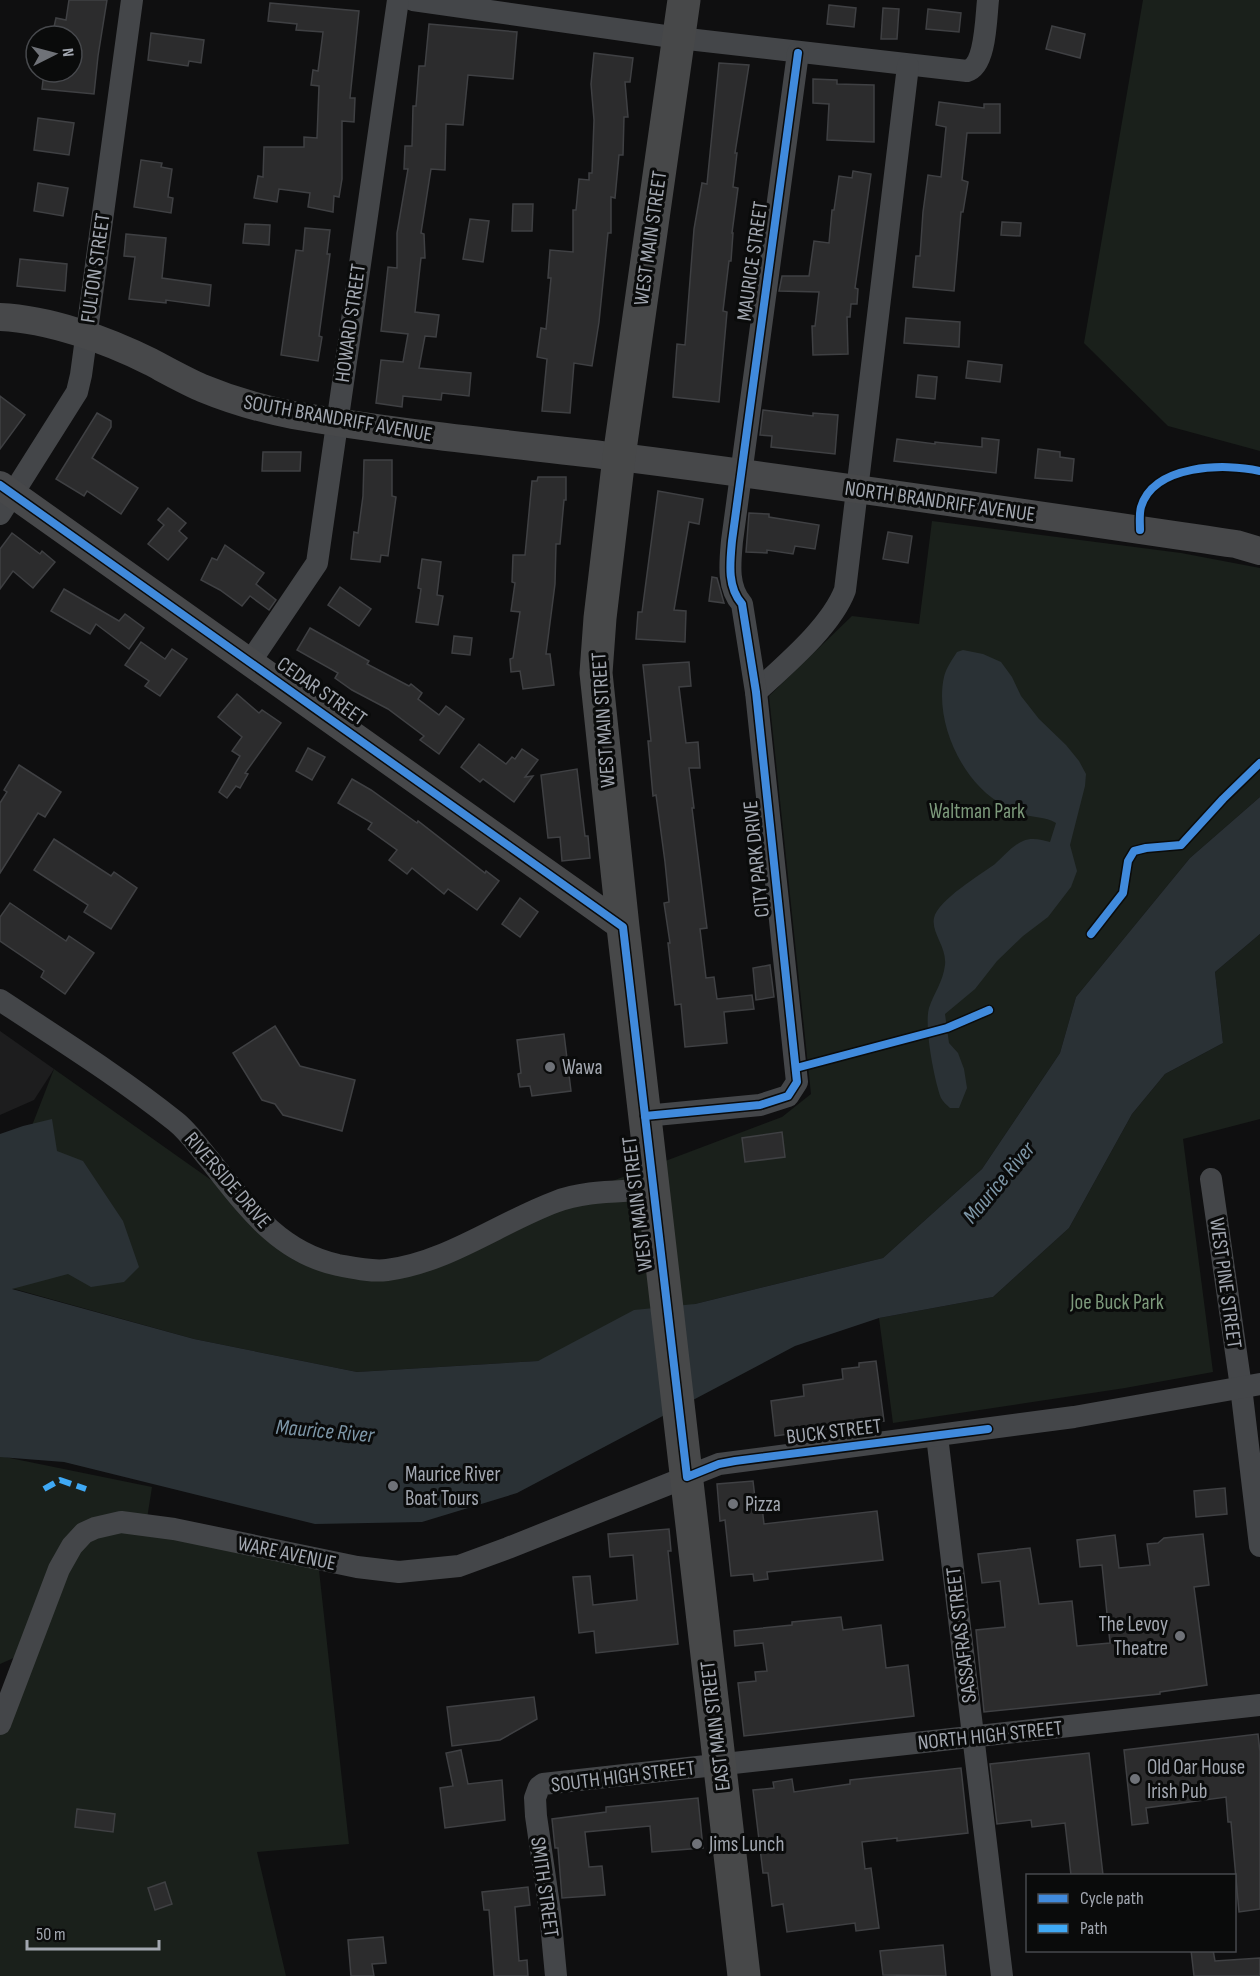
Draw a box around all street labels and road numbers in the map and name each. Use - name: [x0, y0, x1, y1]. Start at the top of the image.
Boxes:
- street label: WEST MAIN STREET: [629, 169, 672, 307]
- street label: MAURICE STREET: [732, 199, 773, 323]
- street label: FULTON STREET: [75, 211, 116, 324]
- street label: HOWARD STREET: [330, 262, 371, 384]
- street label: SOUTH BRANDRIFF AVENUE: [242, 390, 434, 447]
- street label: NORTH BRANDRIFF AVENUE: [843, 476, 1037, 527]
- street label: CEDAR STREET: [272, 651, 372, 732]
- street label: WEST MAIN STREET: [586, 651, 621, 789]
- street label: CITY PARK DRIVE: [738, 799, 775, 919]
- street label: RIVERSIDE DRIVE: [179, 1127, 276, 1234]
- street label: WEST MAIN STREET: [617, 1135, 658, 1273]
- street label: WEST PINE STREET: [1204, 1216, 1247, 1351]
- street label: BUCK STREET: [785, 1413, 884, 1450]
- street label: WARE AVENUE: [235, 1531, 338, 1576]
- street label: SASSAFRAS STREET: [941, 1565, 982, 1704]
- street label: EAST MAIN STREET: [695, 1659, 736, 1792]
- street label: NORTH HIGH STREET: [916, 1715, 1064, 1756]
- street label: SOUTH HIGH STREET: [550, 1755, 697, 1798]
- street label: SMITH STREET: [525, 1835, 564, 1939]

